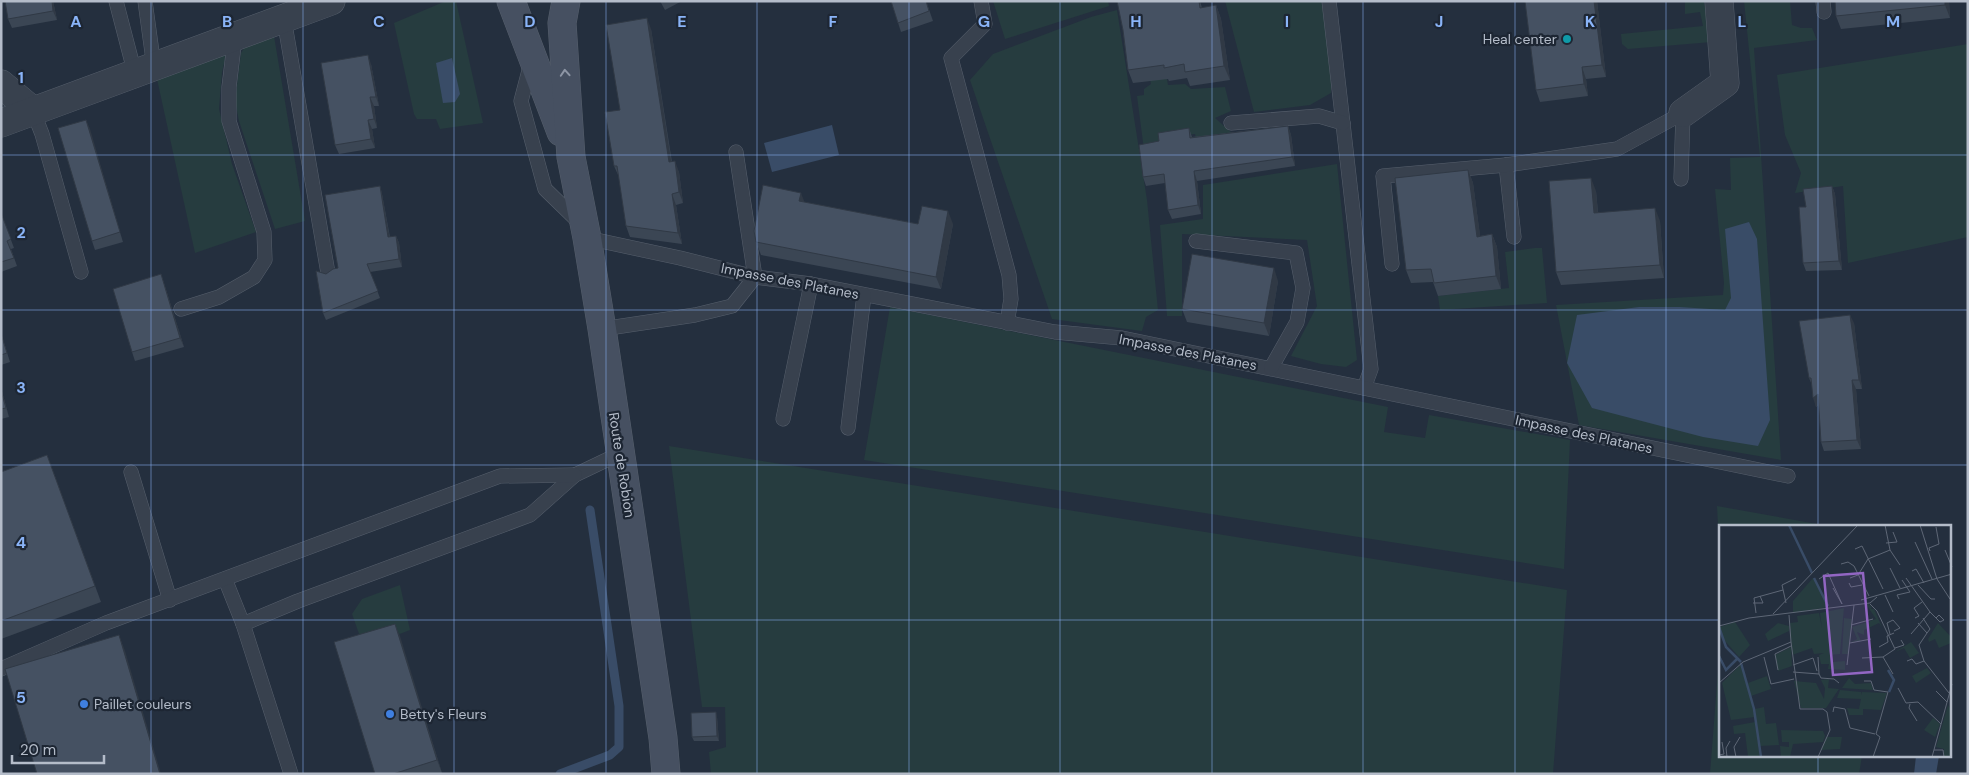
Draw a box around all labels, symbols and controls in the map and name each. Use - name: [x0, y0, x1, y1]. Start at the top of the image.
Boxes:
- text: A: [70, 11, 82, 32]
- text: B: [222, 11, 232, 32]
- text: C: [373, 11, 385, 32]
- text: D: [524, 11, 536, 32]
- text: E: [677, 11, 687, 32]
- text: F: [829, 11, 838, 32]
- text: G: [978, 11, 990, 32]
- text: H: [1130, 11, 1142, 32]
- text: I: [1285, 11, 1289, 32]
- text: J: [1435, 11, 1443, 32]
- text: K: [1585, 11, 1596, 32]
- text: L: [1738, 11, 1747, 32]
- text: M: [1886, 11, 1900, 32]
- place label: Heal center: [1483, 30, 1557, 48]
- marker: Heal center: [1561, 33, 1573, 45]
- text: 1: [18, 67, 24, 88]
- one-way arrow: [560, 69, 571, 77]
- text: 2: [16, 222, 26, 243]
- street label: Impasse des Platanes: [719, 259, 861, 303]
- street label: Impasse des Platanes: [1117, 330, 1259, 374]
- text: 3: [16, 377, 26, 398]
- street label: Route de Robion: [605, 411, 639, 519]
- street label: Impasse des Platanes: [1514, 411, 1654, 457]
- inset map: [1719, 525, 1952, 758]
- text: 4: [16, 532, 26, 553]
- text: 5: [16, 687, 26, 708]
- place label: Paillet couleurs: [94, 695, 192, 713]
- marker: Paillet couleurs: [78, 698, 90, 710]
- place label: Betty's Fleurs: [400, 705, 487, 723]
- marker: Betty's Fleurs: [384, 708, 396, 720]
- scale bar: [12, 732, 105, 764]
- text: 20 m: [20, 740, 56, 760]

